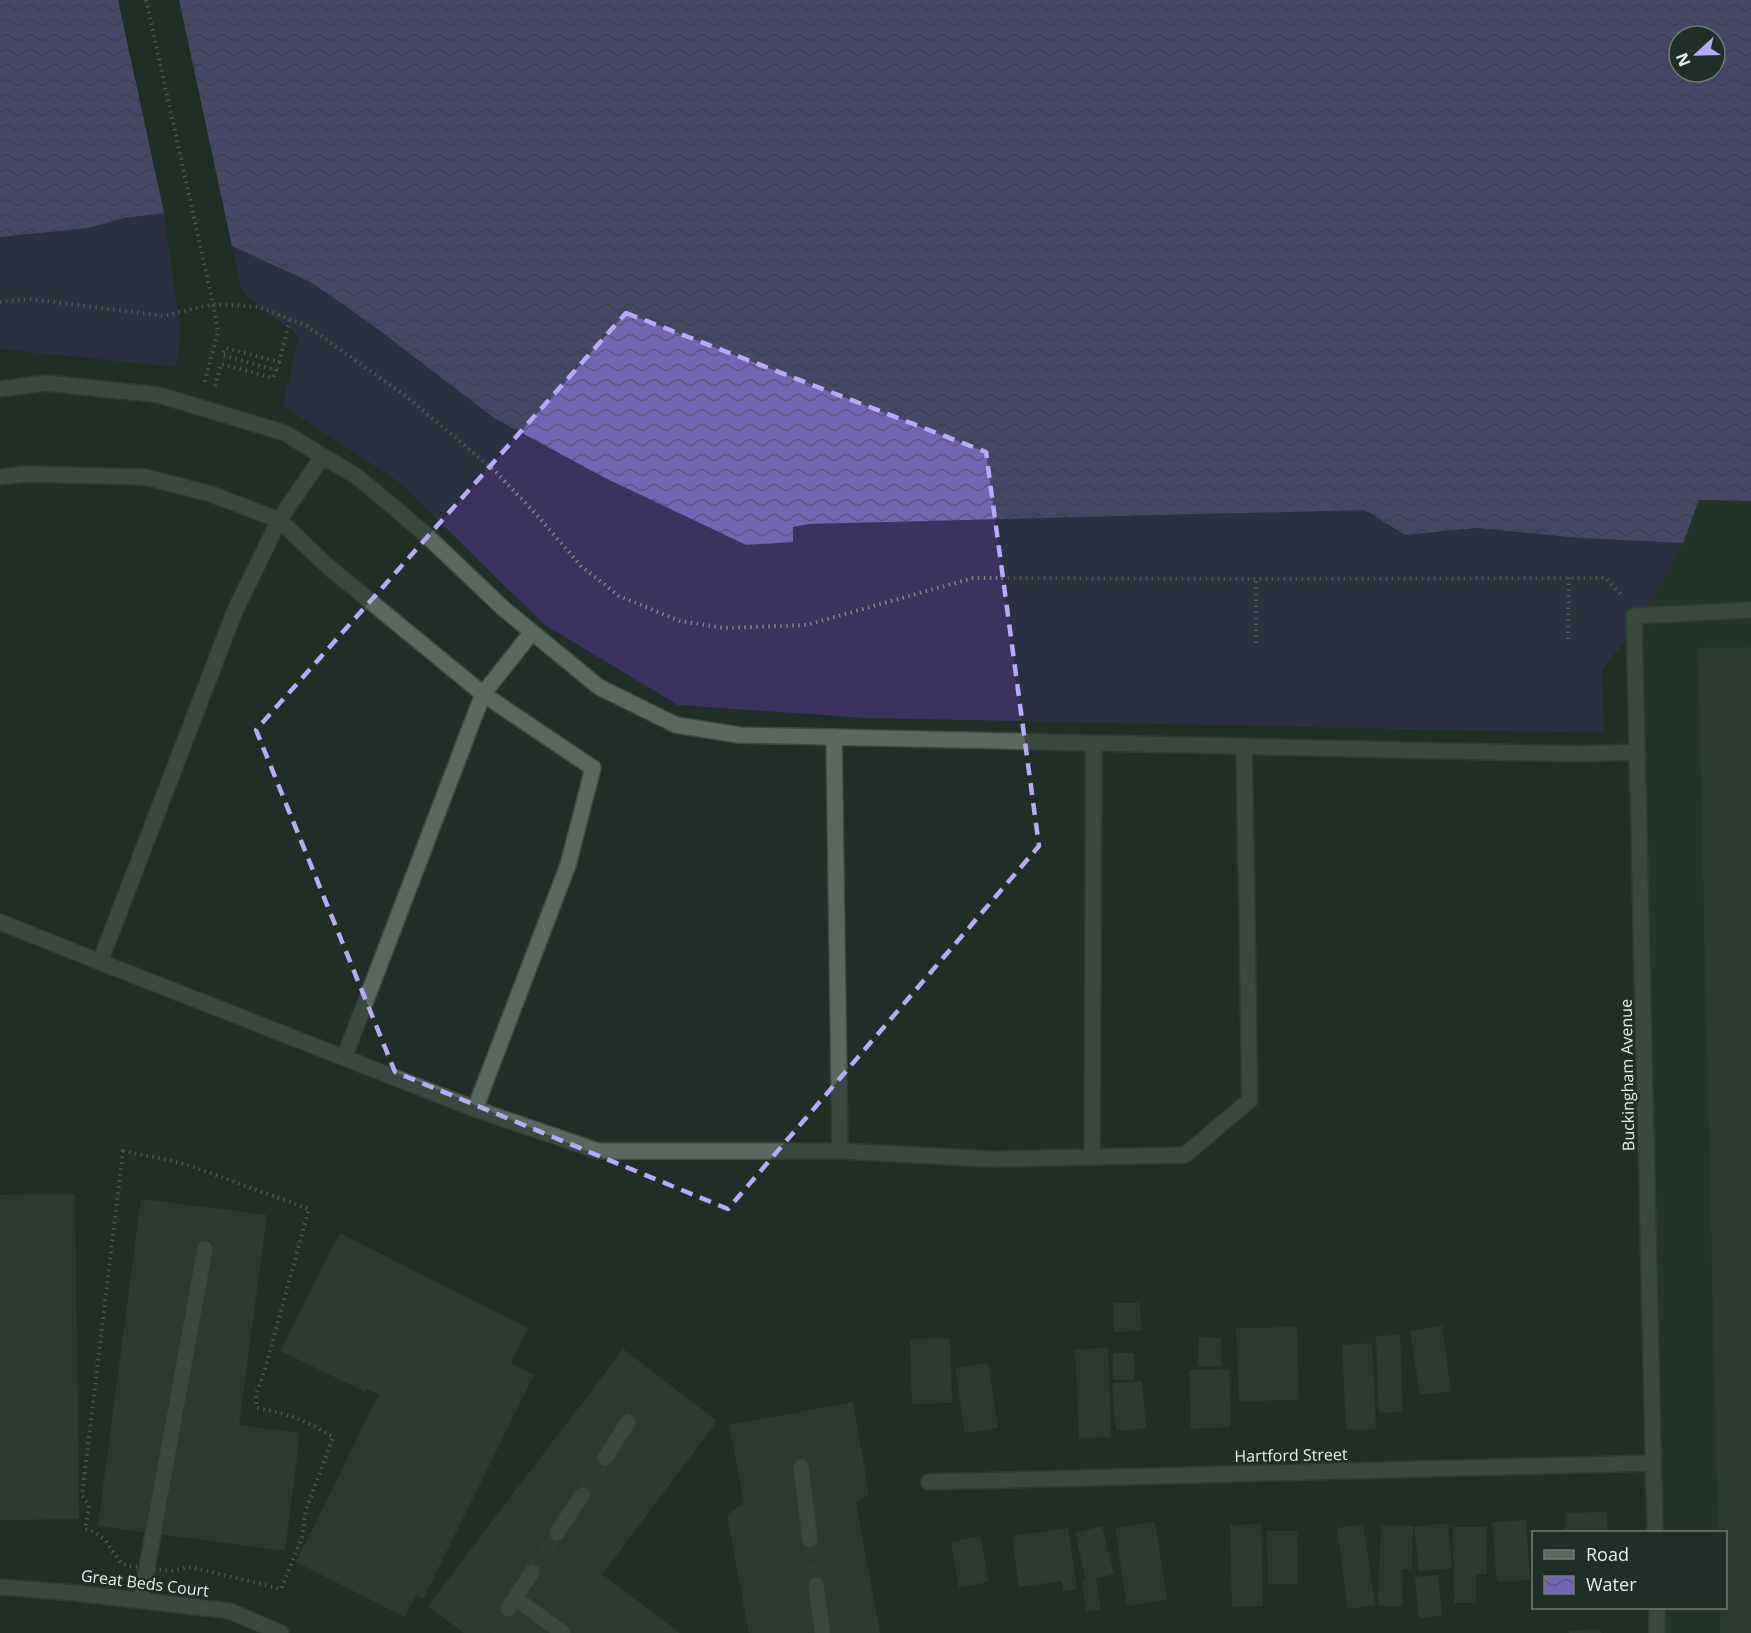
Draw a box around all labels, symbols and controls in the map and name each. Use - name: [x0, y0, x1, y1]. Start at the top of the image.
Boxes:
- north arrow: [1667, 24, 1727, 84]
- text: N: [1670, 49, 1696, 70]
- street label: Buckingham Avenue: [1615, 999, 1639, 1151]
- street label: Hartford Street: [1234, 1443, 1348, 1467]
- legend: [1532, 1531, 1727, 1609]
- text: Road: [1586, 1542, 1629, 1566]
- street label: Great Beds Court: [80, 1564, 210, 1602]
- text: Water: [1586, 1572, 1637, 1596]

